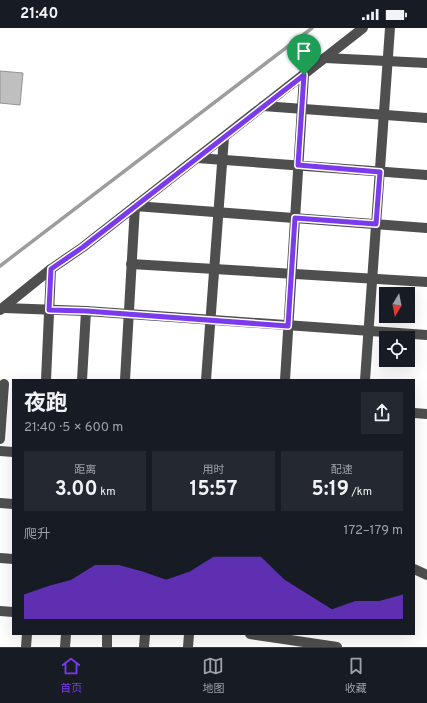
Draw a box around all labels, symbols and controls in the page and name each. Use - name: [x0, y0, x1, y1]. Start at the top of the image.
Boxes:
- text: 21:40: [20, 5, 58, 24]
- pin: [287, 34, 321, 75]
- icon: arrive: [293, 40, 315, 62]
- north arrow: [379, 287, 415, 323]
- map controls: [379, 287, 415, 367]
- button: locate: [379, 331, 415, 367]
- text: 夜跑: [24, 391, 68, 418]
- button: share: [361, 392, 403, 434]
- text: 21:40 · 5 × 600 m: [24, 420, 123, 436]
- text: 距离: [74, 463, 96, 477]
- text: 用时: [202, 463, 224, 477]
- text: 配速: [331, 463, 353, 477]
- text: 3.00: [55, 477, 98, 503]
- text: 15:57: [189, 477, 238, 503]
- text: 5:19: [312, 477, 349, 503]
- text: km: [98, 485, 115, 499]
- text: /km: [349, 485, 372, 499]
- text: 172–179 m: [344, 523, 403, 539]
- text: 爬升: [24, 527, 50, 543]
- tab: 首页: [60, 655, 82, 696]
- tab: 地图: [202, 655, 224, 696]
- tab: 收藏: [345, 655, 367, 696]

